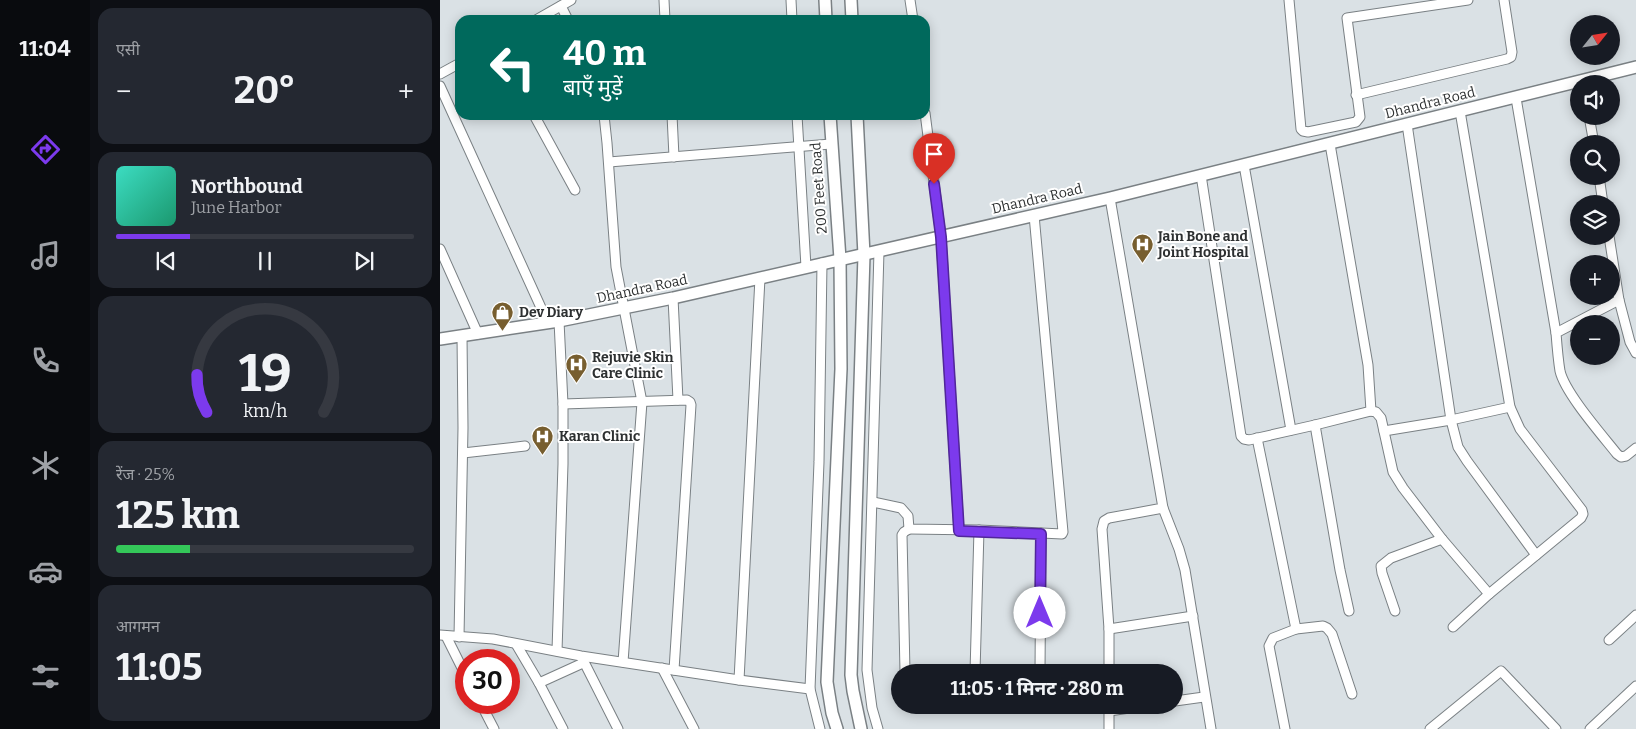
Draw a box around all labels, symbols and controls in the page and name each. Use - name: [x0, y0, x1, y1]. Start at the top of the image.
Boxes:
- north arrow: [1570, 15, 1620, 65]
- map controls: [1570, 15, 1620, 365]
- text: 40 m: [563, 32, 646, 74]
- text: 11:04: [19, 35, 71, 62]
- icon: left: [480, 35, 545, 100]
- text: एसी: [116, 40, 140, 59]
- text: 20°: [234, 67, 296, 113]
- text: बाएँ मुड़ें: [563, 74, 623, 101]
- text: −: [116, 75, 131, 108]
- text: +: [398, 75, 414, 108]
- button: sound: [1570, 75, 1620, 125]
- street label: Dhandra Road: [1383, 84, 1477, 122]
- icon: directions: [28, 132, 63, 167]
- pin: [913, 133, 955, 184]
- button: search: [1570, 135, 1620, 185]
- icon: arrive: [920, 140, 948, 168]
- street label: 200 Feet Road: [807, 142, 831, 234]
- text: Northbound: [191, 175, 303, 198]
- street label: Dhandra Road: [990, 180, 1084, 218]
- button: layers: [1570, 195, 1620, 245]
- text: June Harbor: [191, 198, 282, 217]
- place label: Jain Bone and Joint Hospital: [1157, 228, 1249, 261]
- hospital icon: Jain Bone and Joint Hospital: [1130, 232, 1154, 263]
- icon: music: [28, 238, 63, 273]
- icon: previous: [152, 247, 180, 275]
- icon: pause: [251, 247, 279, 275]
- icon: next: [350, 247, 378, 275]
- button: +: [1570, 255, 1620, 305]
- street label: Dhandra Road: [595, 271, 689, 307]
- shop icon: Dev Diary: [491, 300, 515, 331]
- place label: Dev Diary: [519, 304, 583, 321]
- button: −: [1570, 315, 1620, 365]
- text: 19: [238, 342, 292, 405]
- icon: phone: [28, 343, 63, 378]
- place label: Rejuvie Skin Care Clinic: [592, 349, 674, 382]
- hospital icon: Rejuvie Skin Care Clinic: [564, 353, 588, 384]
- text: km/h: [243, 400, 287, 422]
- hospital icon: Karan Clinic: [531, 424, 555, 455]
- place label: Karan Clinic: [559, 428, 640, 445]
- icon: climate: [28, 448, 63, 483]
- text: रेंज · 25%: [116, 465, 175, 484]
- text: 125 km: [116, 492, 240, 538]
- icon: car: [28, 554, 63, 589]
- position arrow: [1013, 586, 1065, 638]
- text: आगमन: [116, 617, 160, 636]
- text: 11:05: [116, 644, 203, 690]
- speed limit sign: 30: [455, 649, 520, 714]
- icon: filters: [28, 659, 63, 694]
- text: 11:05 · 1 मिनट · 280 m: [950, 677, 1124, 700]

